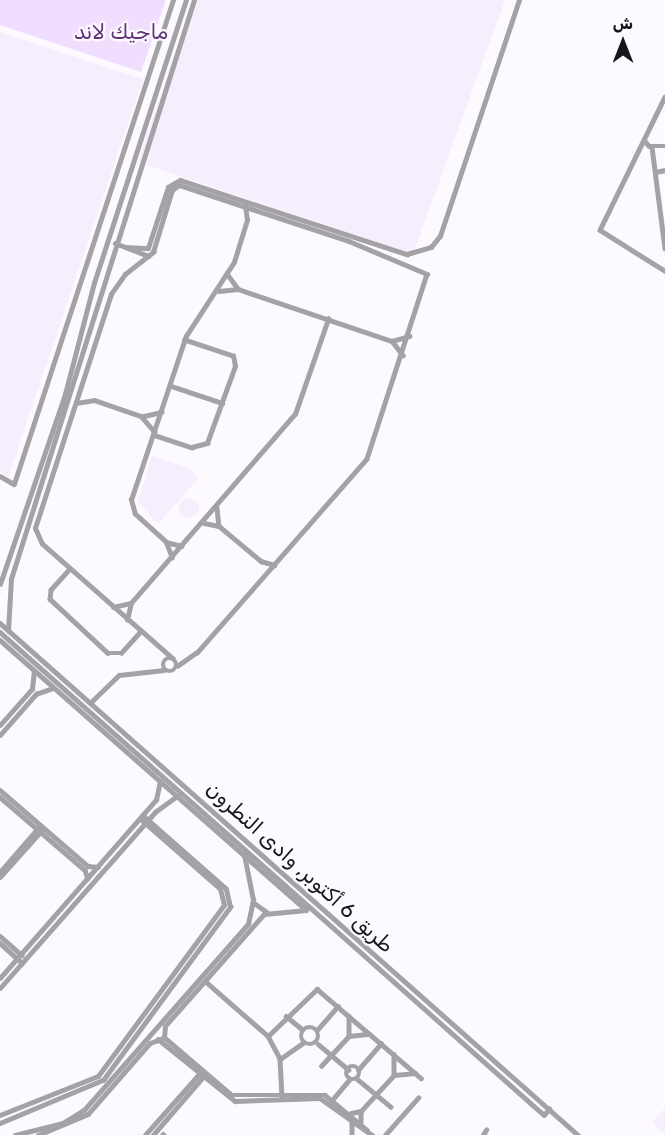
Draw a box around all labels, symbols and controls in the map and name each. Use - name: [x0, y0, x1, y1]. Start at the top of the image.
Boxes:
- north arrow: [593, 12, 653, 72]
- text: ش: [613, 14, 633, 33]
- park label: ماجيك لاند: [74, 19, 168, 45]
- street label: طريق 6 أكتوبر, وادى النطرون: [201, 776, 399, 958]

